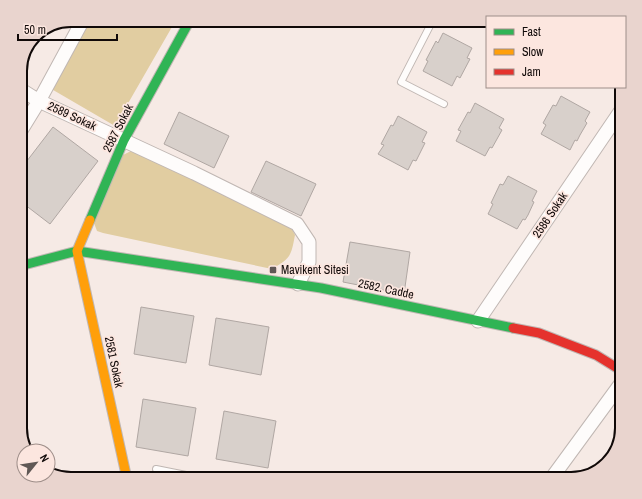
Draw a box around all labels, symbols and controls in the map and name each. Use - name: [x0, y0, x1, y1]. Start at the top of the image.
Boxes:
- scale bar: [18, 16, 117, 42]
- legend: [486, 16, 626, 88]
- text: 50 m: [24, 22, 46, 38]
- text: Fast: [522, 24, 541, 40]
- text: Slow: [522, 44, 544, 60]
- text: Jam: [522, 64, 541, 80]
- street label: 2589 Sokak: [45, 98, 99, 134]
- street label: 2587 Sokak: [99, 101, 137, 155]
- street label: 2586 Sokak: [529, 189, 571, 241]
- place label: Mavikent Sitesi: [281, 262, 349, 278]
- marker: Mavikent Sitesi: [268, 265, 278, 275]
- street label: 2582. Cadde: [357, 275, 415, 303]
- street label: 2581 Sokak: [101, 335, 127, 389]
- north arrow: [16, 443, 56, 483]
- text: N: [37, 452, 52, 464]

